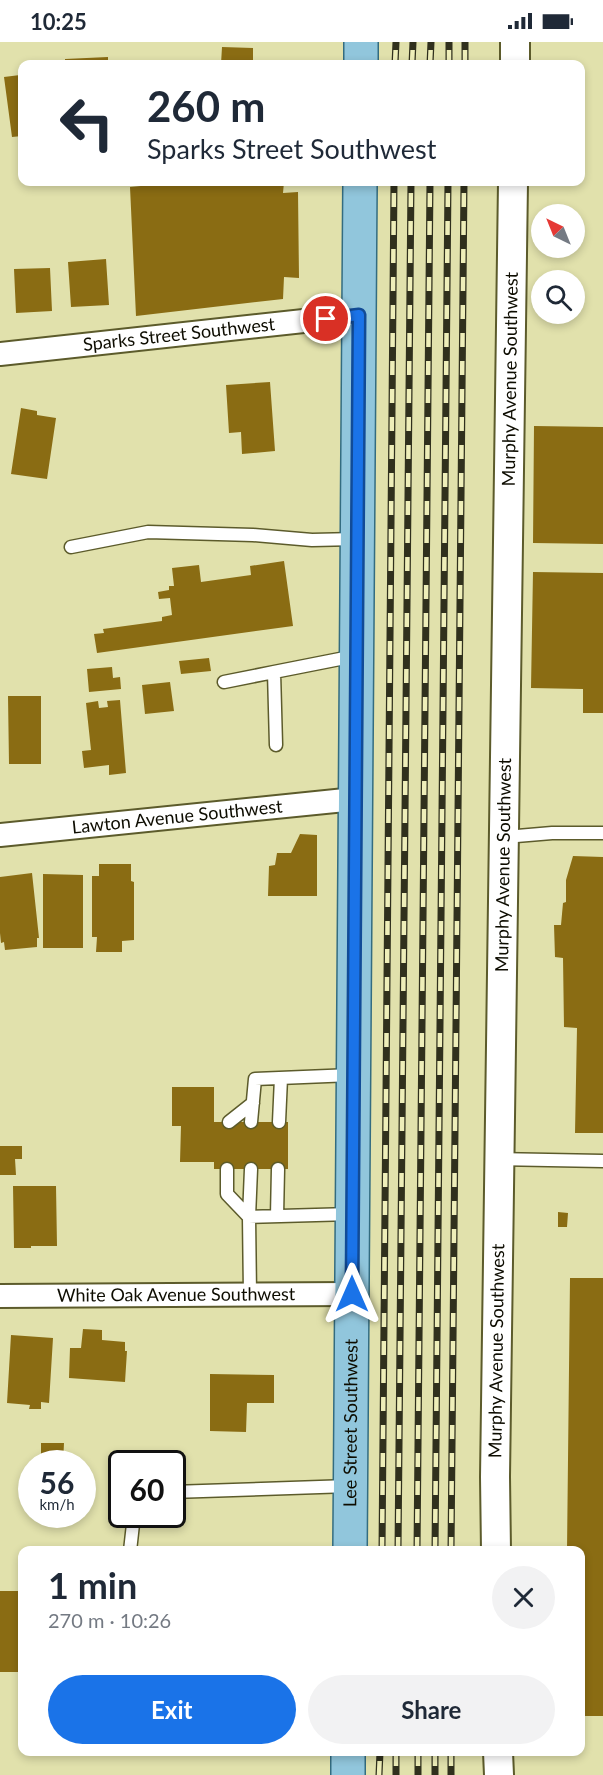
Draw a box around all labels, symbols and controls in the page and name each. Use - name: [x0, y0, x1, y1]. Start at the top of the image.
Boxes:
- text: 10:25: [30, 8, 87, 35]
- text: 260 m: [147, 81, 265, 131]
- icon: left: [48, 84, 126, 162]
- text: Sparks Street Southwest: [147, 132, 436, 165]
- north arrow: [531, 204, 585, 258]
- map controls: [531, 204, 585, 324]
- button: search: [531, 270, 585, 324]
- street label: Murphy Avenue Southwest: [497, 271, 522, 486]
- pin: [300, 293, 351, 344]
- icon: arrive: [309, 302, 342, 335]
- street label: Sparks Street Southwest: [82, 312, 277, 355]
- street label: Murphy Avenue Southwest: [490, 757, 515, 972]
- street label: Lawton Avenue Southwest: [71, 794, 284, 838]
- street label: Murphy Avenue Southwest: [483, 1243, 508, 1458]
- position arrow: [320, 1262, 384, 1326]
- street label: White Oak Avenue Southwest: [57, 1282, 296, 1306]
- street label: Lee Street Southwest: [338, 1338, 362, 1507]
- speed limit sign: 60: [108, 1450, 186, 1528]
- text: 56: [40, 1464, 74, 1500]
- text: km/h: [39, 1495, 75, 1513]
- text: 1 min: [48, 1563, 137, 1607]
- button: close: [492, 1566, 555, 1629]
- text: 270 m · 10:26: [48, 1608, 171, 1632]
- button: Exit: [48, 1675, 296, 1744]
- button: Share: [308, 1675, 555, 1744]

